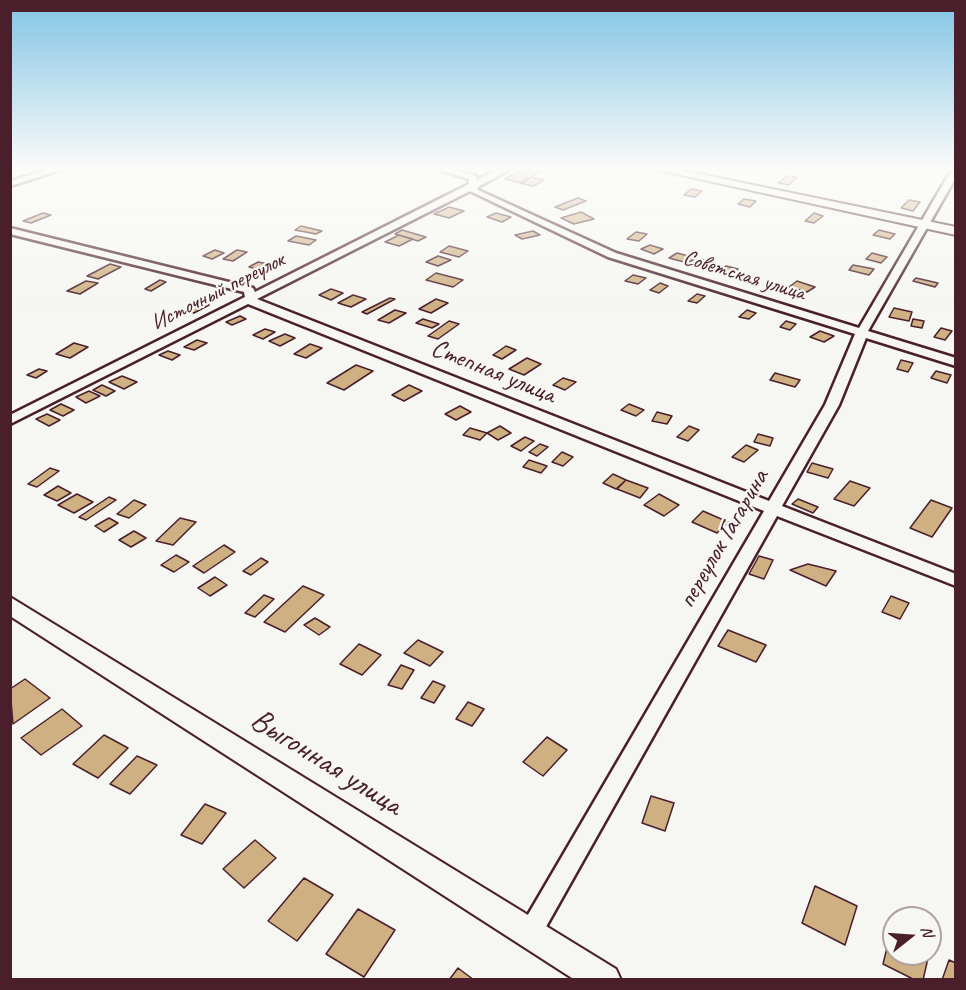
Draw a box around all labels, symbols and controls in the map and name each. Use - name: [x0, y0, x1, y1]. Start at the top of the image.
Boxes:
- street label: Советская улица: [680, 245, 808, 307]
- street label: Источный переулок: [147, 247, 289, 337]
- street label: Степная улица: [426, 333, 560, 411]
- street label: переулок Гагарина: [672, 464, 776, 614]
- street label: Выгонная улица: [243, 701, 409, 825]
- north arrow: [882, 906, 942, 966]
- text: N: [916, 924, 938, 939]

